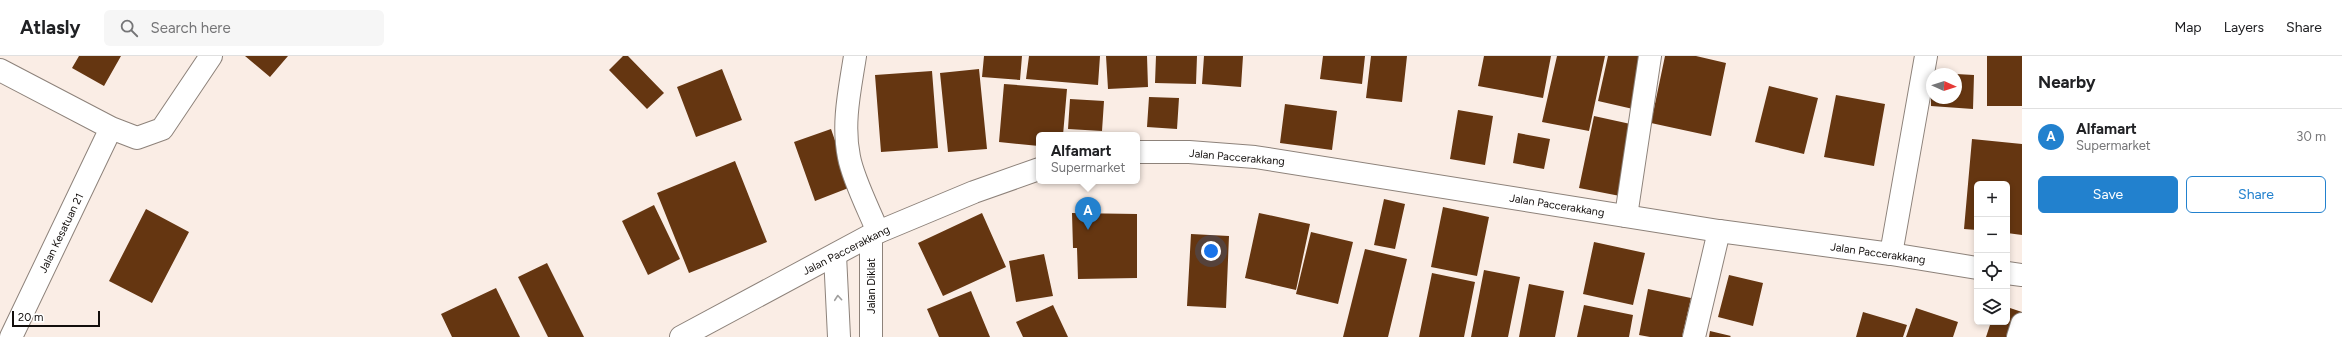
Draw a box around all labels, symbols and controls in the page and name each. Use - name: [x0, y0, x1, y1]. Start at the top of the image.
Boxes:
- search box: [104, 10, 384, 46]
- text: Atlasly: [20, 16, 80, 39]
- icon: search: [118, 17, 140, 39]
- text: Search here: [150, 19, 231, 37]
- text: Map: [2174, 19, 2202, 36]
- text: Layers: [2224, 19, 2264, 36]
- text: Share: [2286, 19, 2322, 36]
- north arrow: [1926, 68, 1962, 104]
- text: Nearby: [2038, 72, 2096, 92]
- text: Alfamart: [2076, 120, 2137, 138]
- text: A: [2046, 129, 2056, 144]
- text: 30 m: [2296, 129, 2326, 144]
- popup: [1036, 132, 1140, 184]
- text: Supermarket: [2076, 138, 2151, 153]
- text: Alfamart: [1051, 142, 1112, 160]
- street label: Jalan Paccerakkang: [1189, 147, 1285, 168]
- text: Supermarket: [1051, 160, 1125, 175]
- button: Save: [2038, 176, 2178, 213]
- button: Share: [2186, 176, 2326, 213]
- map controls: [1974, 181, 2010, 325]
- button: +: [1974, 181, 2010, 217]
- street label: Jalan Kesatuan 21: [37, 191, 86, 275]
- street label: Jalan Paccerakkang: [1508, 192, 1605, 219]
- pin: A: [1075, 197, 1101, 230]
- button: −: [1974, 217, 2010, 253]
- street label: Jalan Paccerakkang: [800, 223, 892, 278]
- street label: Jalan Paccerakkang: [1829, 240, 1926, 267]
- your location: [1201, 241, 1221, 261]
- button: locate: [1974, 253, 2010, 289]
- street label: Jalan Diklat: [865, 258, 878, 314]
- button: layers: [1974, 289, 2010, 325]
- one-way arrow: [834, 295, 843, 301]
- scale bar: [12, 309, 100, 328]
- text: 20 m: [18, 311, 43, 324]

